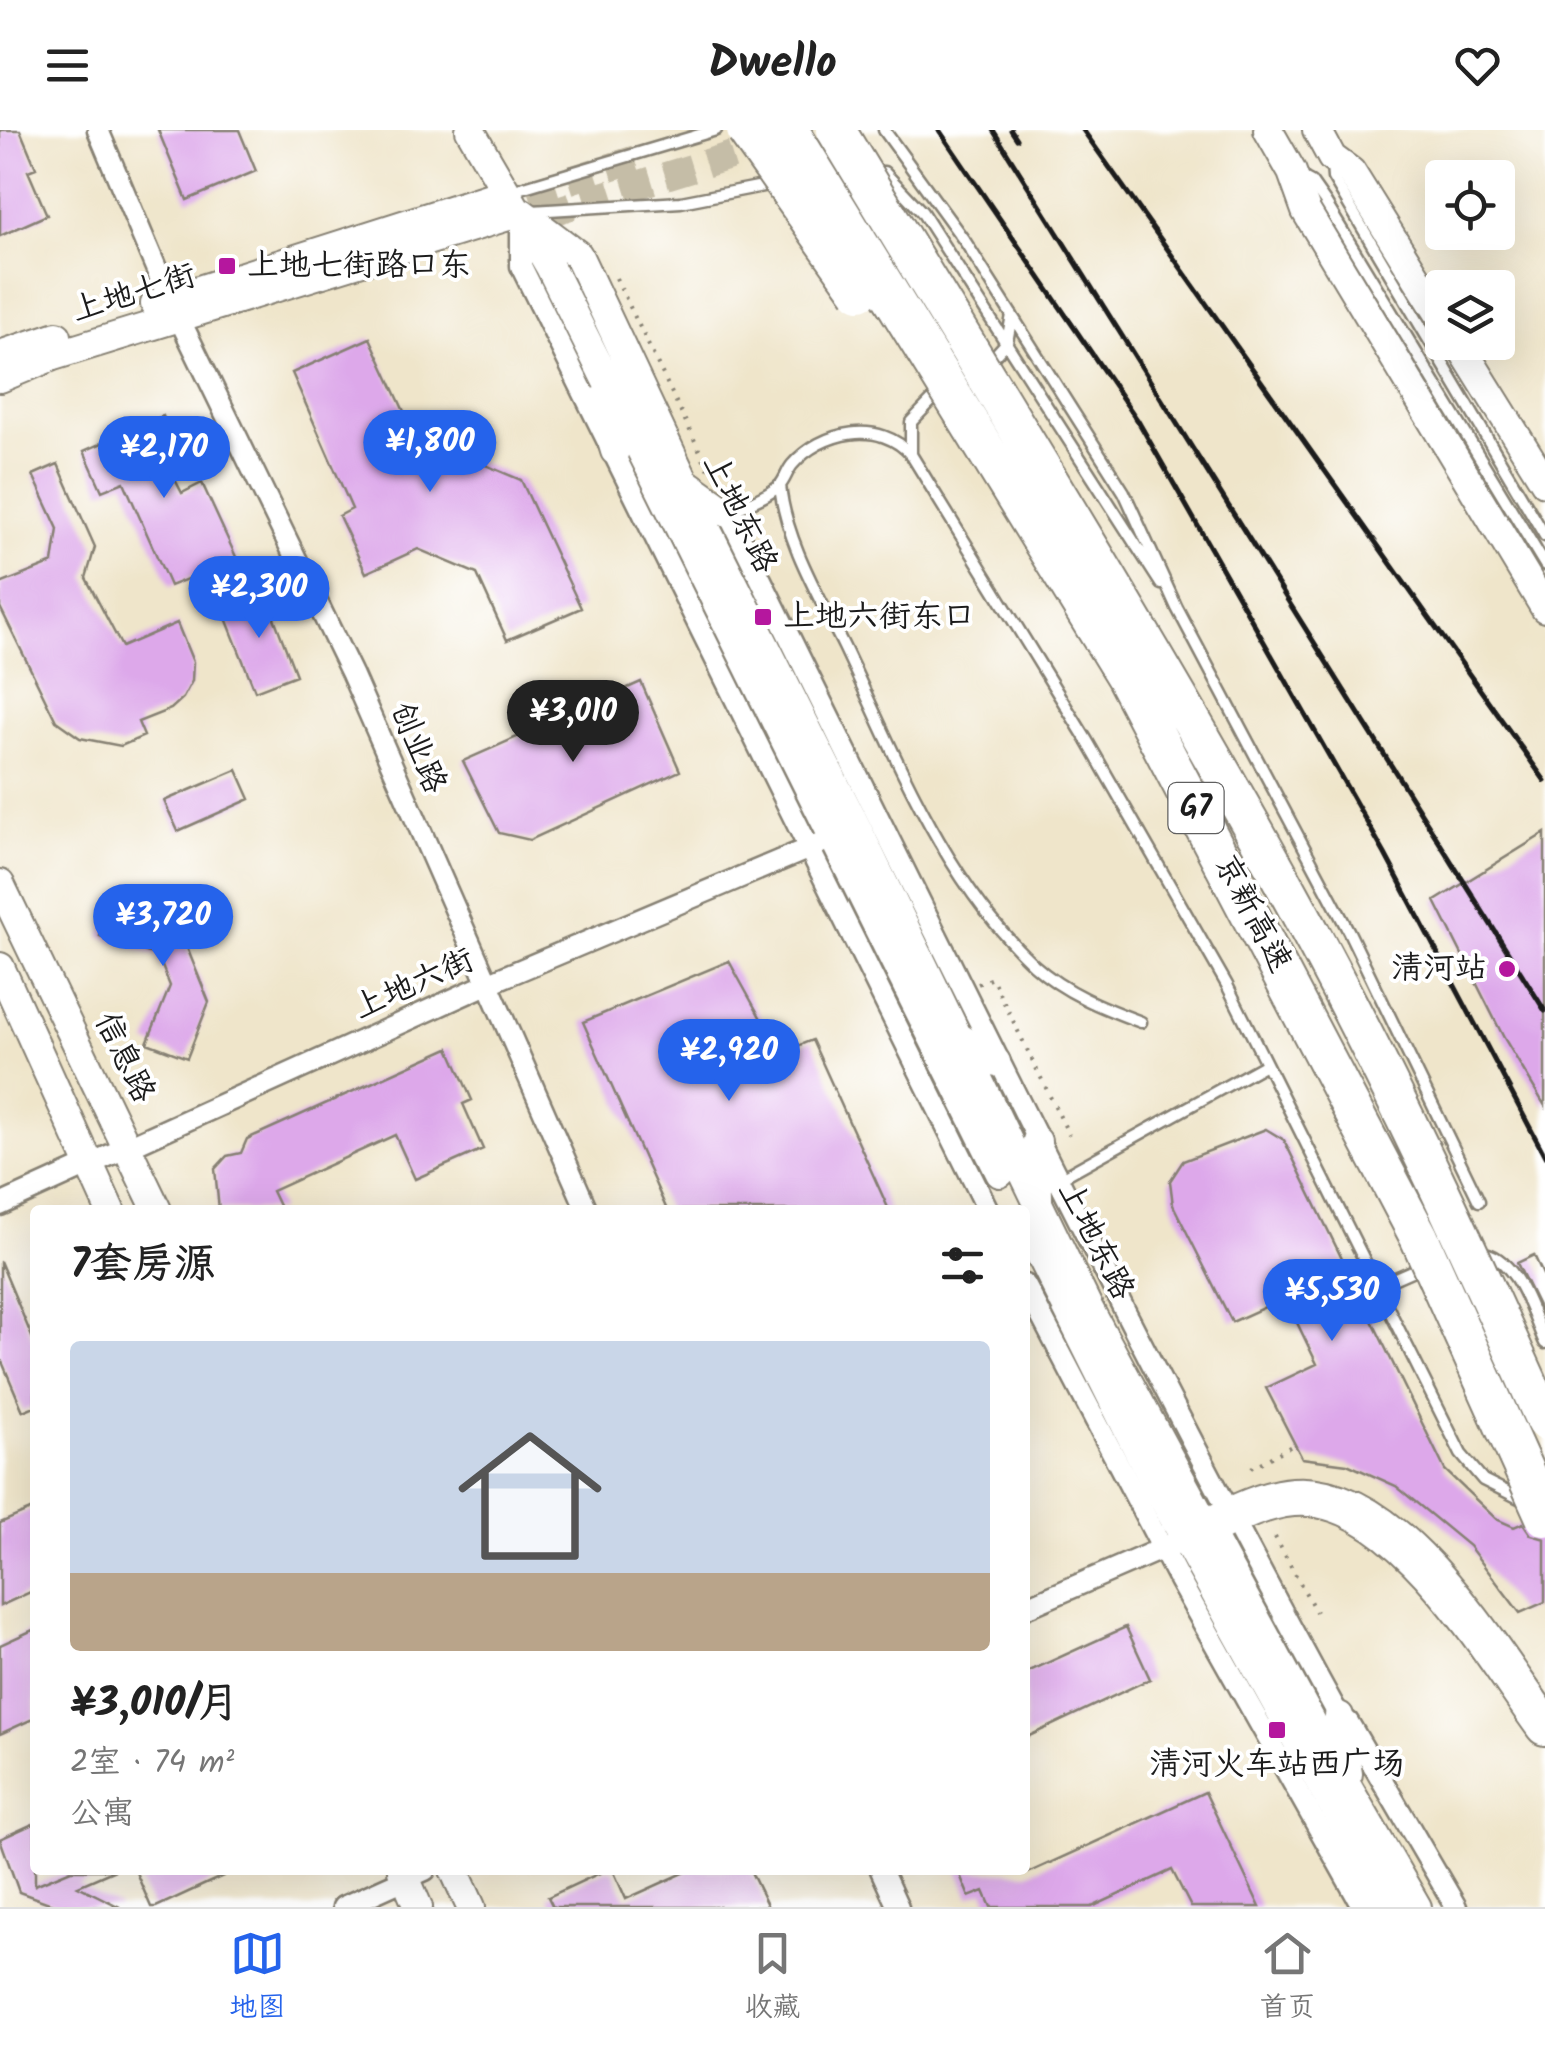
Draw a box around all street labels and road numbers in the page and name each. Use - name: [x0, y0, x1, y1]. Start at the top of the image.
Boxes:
- street label: 上地七街: [65, 251, 203, 337]
- street label: 上地东路: [688, 445, 790, 583]
- street label: 创业路: [375, 694, 459, 802]
- road number: G7: [1168, 783, 1224, 833]
- street label: 京新高速: [1199, 846, 1305, 982]
- street label: 上地六街: [345, 936, 483, 1034]
- street label: 信息路: [80, 1004, 168, 1112]
- street label: 上地东路: [1043, 1172, 1147, 1310]

